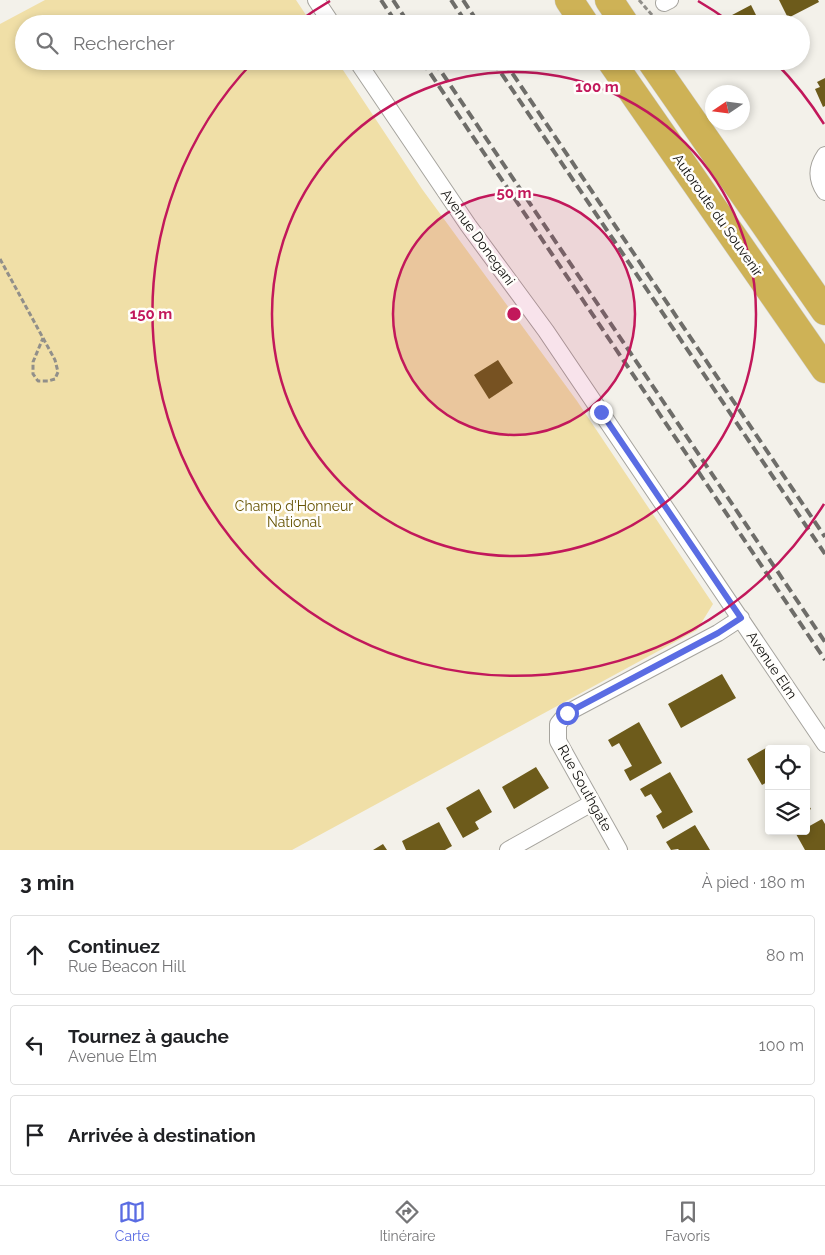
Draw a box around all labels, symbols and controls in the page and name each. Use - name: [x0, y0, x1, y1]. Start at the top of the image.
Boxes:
- search box: [15, 15, 810, 70]
- icon: search: [33, 29, 61, 57]
- text: Rechercher: [73, 32, 175, 54]
- text: 100 m: [575, 78, 619, 96]
- north arrow: [705, 85, 750, 130]
- street label: Autoroute du Souvenir: [670, 151, 766, 279]
- text: 50 m: [496, 184, 532, 202]
- street label: Avenue Donegani: [438, 186, 518, 288]
- text: 150 m: [130, 305, 172, 323]
- centre of rings: [505, 305, 523, 323]
- route end: [590, 401, 613, 424]
- park label: Champ d'Honneur National: [235, 498, 353, 530]
- street label: Avenue Elm: [744, 628, 800, 702]
- route start: [556, 702, 579, 725]
- street label: Rue Southgate: [555, 742, 615, 834]
- map controls: [765, 745, 810, 835]
- button: locate: [765, 745, 810, 790]
- button: layers: [765, 790, 810, 835]
- text: 3 min: [20, 870, 74, 895]
- text: À pied · 180 m: [702, 873, 805, 892]
- text: Continuez: [68, 935, 160, 957]
- icon: ahead: [21, 941, 49, 969]
- text: 80 m: [766, 946, 804, 965]
- text: Rue Beacon Hill: [68, 957, 186, 976]
- text: Tournez à gauche: [68, 1025, 229, 1047]
- icon: left: [21, 1031, 49, 1059]
- text: 100 m: [759, 1036, 804, 1055]
- text: Avenue Elm: [68, 1047, 157, 1066]
- icon: arrive: [21, 1121, 49, 1149]
- text: Arrivée à destination: [68, 1124, 256, 1146]
- tab: Carte: [115, 1198, 150, 1244]
- tab: Itinéraire: [379, 1198, 435, 1244]
- tab: Favoris: [665, 1198, 710, 1244]

